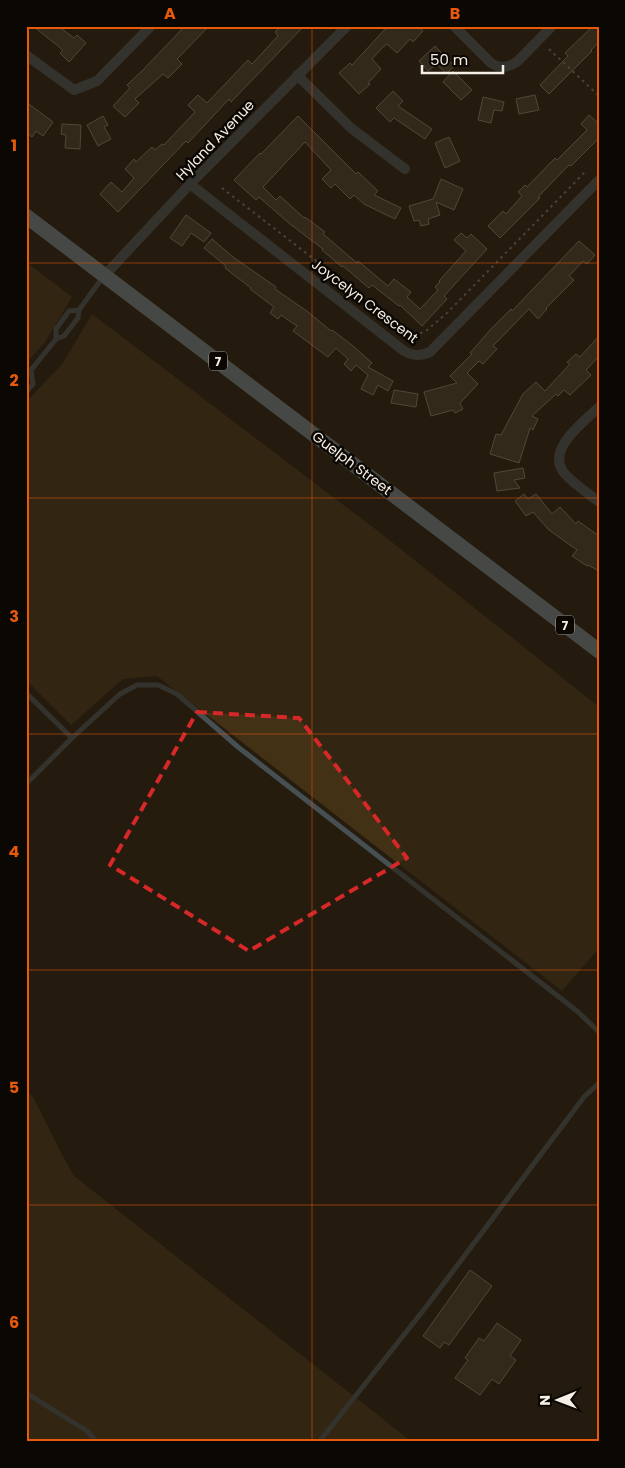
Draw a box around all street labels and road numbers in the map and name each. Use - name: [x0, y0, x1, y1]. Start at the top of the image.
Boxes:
- street label: Hyland Avenue: [171, 95, 259, 185]
- street label: Joycelyn Crescent: [308, 254, 422, 348]
- road number: 7: [209, 352, 227, 371]
- street label: Guelph Street: [308, 426, 396, 500]
- road number: 7: [556, 616, 574, 634]

